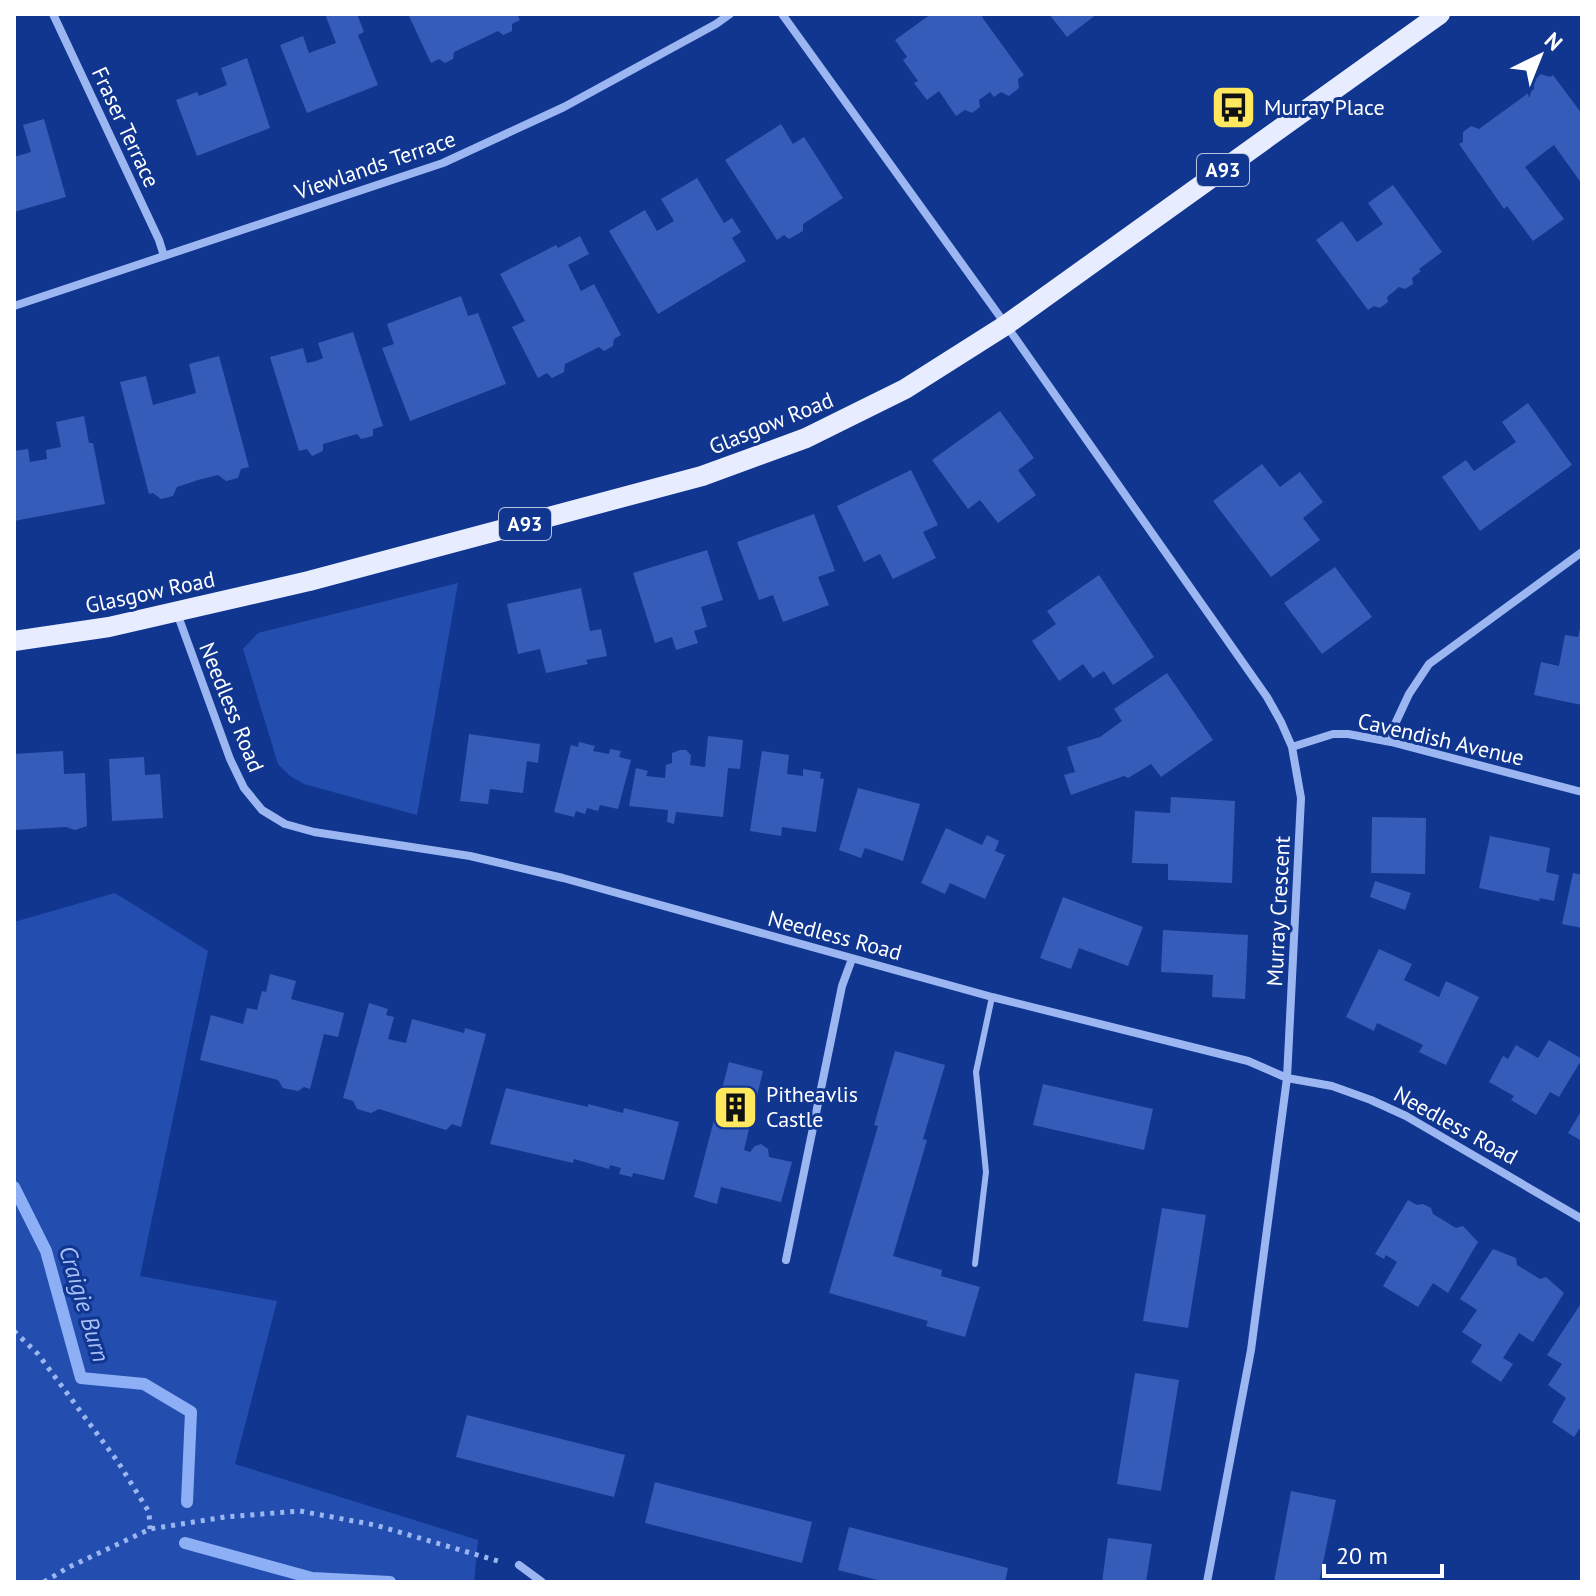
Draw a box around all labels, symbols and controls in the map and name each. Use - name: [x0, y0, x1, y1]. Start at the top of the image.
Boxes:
- north arrow: [1500, 16, 1580, 96]
- text: N: [1539, 26, 1568, 57]
- street label: Fraser Terrace: [86, 62, 166, 192]
- bus stop icon: Murray Place: [1209, 83, 1257, 131]
- place label: Murray Place: [1264, 93, 1385, 121]
- street label: Viewlands Terrace: [290, 124, 459, 206]
- road number: A93: [1197, 154, 1249, 186]
- street label: Glasgow Road: [705, 385, 837, 461]
- road number: A93: [499, 508, 551, 540]
- street label: Glasgow Road: [83, 565, 217, 619]
- street label: Needless Road: [193, 638, 271, 776]
- street label: Cavendish Avenue: [1355, 706, 1527, 772]
- street label: Murray Crescent: [1260, 835, 1296, 987]
- street label: Needless Road: [765, 904, 905, 966]
- street label: Needless Road: [1389, 1079, 1523, 1171]
- place label: Pitheavlis Castle: [766, 1080, 858, 1133]
- building icon: Pitheavlis Castle: [711, 1083, 759, 1131]
- water label: Craigie Burn: [52, 1242, 117, 1366]
- scale bar: [1324, 1528, 1442, 1578]
- text: 20 m: [1336, 1540, 1388, 1571]

